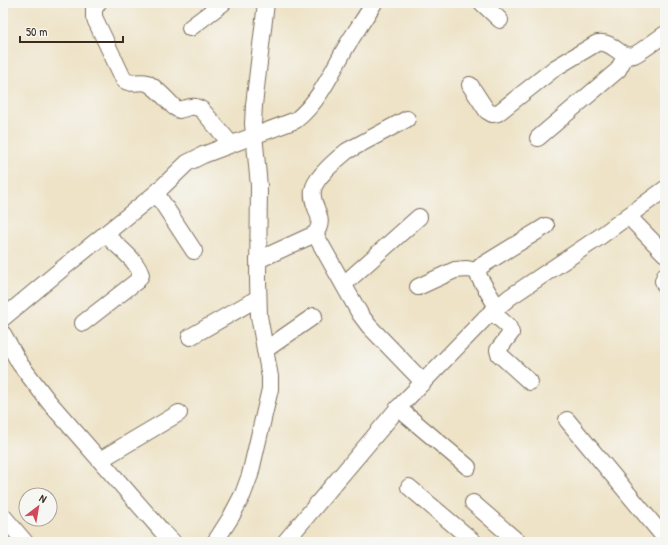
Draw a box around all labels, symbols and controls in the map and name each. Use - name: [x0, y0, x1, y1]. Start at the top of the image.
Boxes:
- scale bar: [20, 18, 123, 44]
- text: 50 m: [26, 23, 47, 40]
- north arrow: [18, 487, 58, 527]
- text: N: [37, 491, 49, 506]

